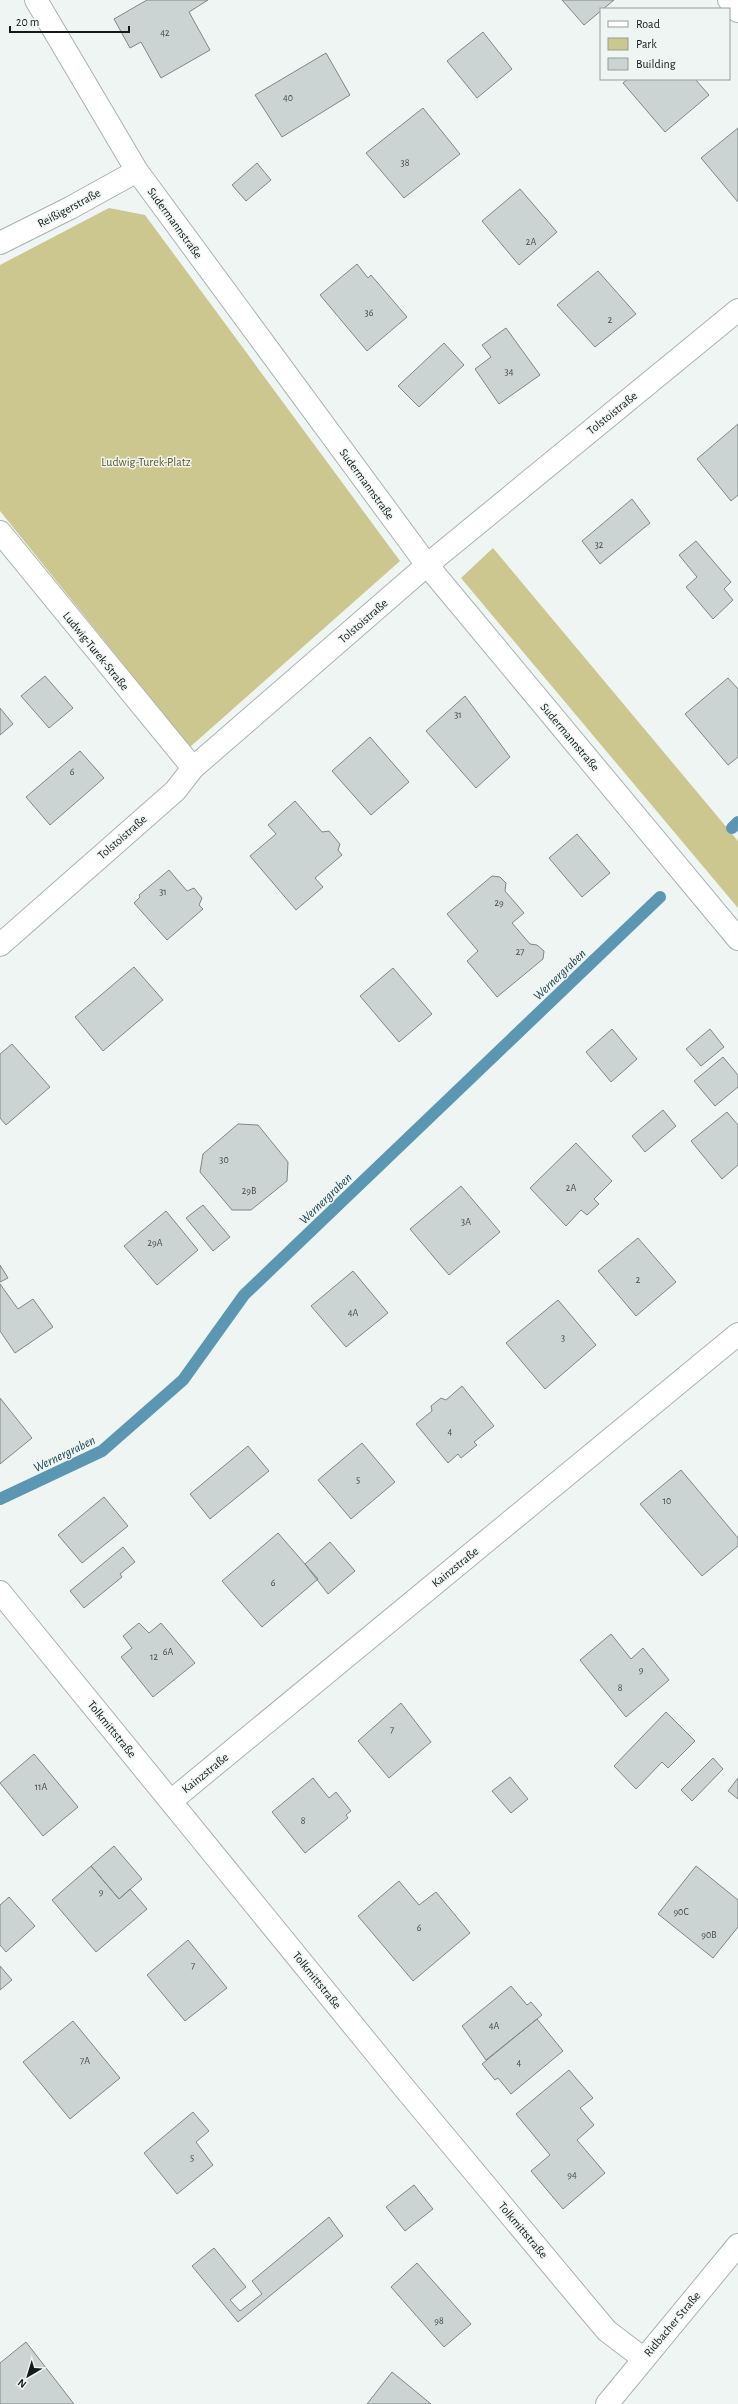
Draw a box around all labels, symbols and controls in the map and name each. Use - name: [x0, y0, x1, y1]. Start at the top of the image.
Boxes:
- scale bar: [10, 8, 129, 34]
- legend: [600, 8, 730, 80]
- text: 20 m: [16, 16, 39, 28]
- text: Road: [636, 18, 660, 30]
- house number: 42: [160, 28, 170, 38]
- text: Park: [636, 38, 657, 50]
- text: Building: [636, 58, 676, 70]
- house number: 40: [283, 93, 293, 103]
- house number: 38: [401, 158, 410, 168]
- street label: Sudermannstraße: [145, 185, 205, 261]
- street label: Reißigerstraße: [36, 186, 102, 230]
- house number: 2A: [526, 237, 536, 247]
- house number: 36: [365, 308, 374, 318]
- house number: 2: [608, 315, 613, 325]
- house number: 34: [505, 367, 514, 377]
- street label: Tolstoistraße: [585, 389, 639, 437]
- street label: Sudermannstraße: [337, 446, 397, 522]
- park label: Ludwig-Turek-Platz: [101, 456, 191, 468]
- house number: 32: [595, 540, 604, 550]
- street label: Tolstoistraße: [336, 597, 390, 645]
- street label: Ludwig-Turek-Straße: [61, 609, 131, 693]
- street label: Sudermannstraße: [538, 701, 602, 773]
- house number: 31: [454, 710, 462, 720]
- house number: 6: [70, 767, 75, 777]
- street label: Tolstoistraße: [95, 813, 149, 861]
- house number: 31: [159, 887, 167, 897]
- house number: 29: [494, 898, 504, 908]
- house number: 27: [516, 947, 524, 957]
- water label: Wernergraben: [531, 947, 589, 1003]
- house number: 30: [219, 1155, 229, 1165]
- water label: Wernergraben: [297, 1171, 355, 1227]
- house number: 2A: [566, 1183, 576, 1193]
- house number: 29B: [242, 1186, 256, 1196]
- house number: 3A: [461, 1217, 471, 1227]
- house number: 29A: [147, 1238, 163, 1248]
- house number: 2: [636, 1275, 641, 1285]
- house number: 4A: [348, 1308, 359, 1318]
- house number: 3: [561, 1333, 565, 1343]
- house number: 4: [448, 1427, 453, 1437]
- water label: Wernergraben: [32, 1434, 98, 1475]
- house number: 5: [356, 1475, 360, 1485]
- house number: 10: [663, 1496, 671, 1506]
- street label: Kainzstraße: [430, 1545, 480, 1589]
- house number: 6: [271, 1578, 276, 1588]
- house number: 6A: [163, 1647, 173, 1657]
- house number: 12: [150, 1652, 158, 1662]
- house number: 9: [639, 1665, 644, 1675]
- house number: 8: [618, 1683, 623, 1693]
- street label: Tolkmittstraße: [86, 1698, 138, 1760]
- house number: 7: [390, 1725, 394, 1735]
- street label: Kainzstraße: [180, 1751, 230, 1795]
- house number: 11A: [35, 1782, 48, 1792]
- house number: 8: [301, 1816, 306, 1826]
- house number: 9: [99, 1887, 104, 1897]
- house number: 90C: [673, 1907, 689, 1917]
- house number: 6: [417, 1923, 422, 1933]
- house number: 90B: [701, 1930, 717, 1940]
- street label: Tolkmittstraße: [291, 1949, 343, 2011]
- house number: 7: [191, 1961, 195, 1971]
- house number: 4A: [489, 2021, 500, 2031]
- house number: 7A: [80, 2056, 90, 2066]
- house number: 4: [517, 2058, 522, 2068]
- house number: 5: [190, 2153, 194, 2163]
- house number: 94: [567, 2170, 577, 2180]
- street label: Tolkmittstraße: [496, 2200, 550, 2260]
- street label: Ridbacher Straße: [641, 2289, 703, 2359]
- house number: 98: [434, 2316, 444, 2326]
- north arrow: [8, 2356, 48, 2396]
- text: N: [16, 2377, 29, 2390]

